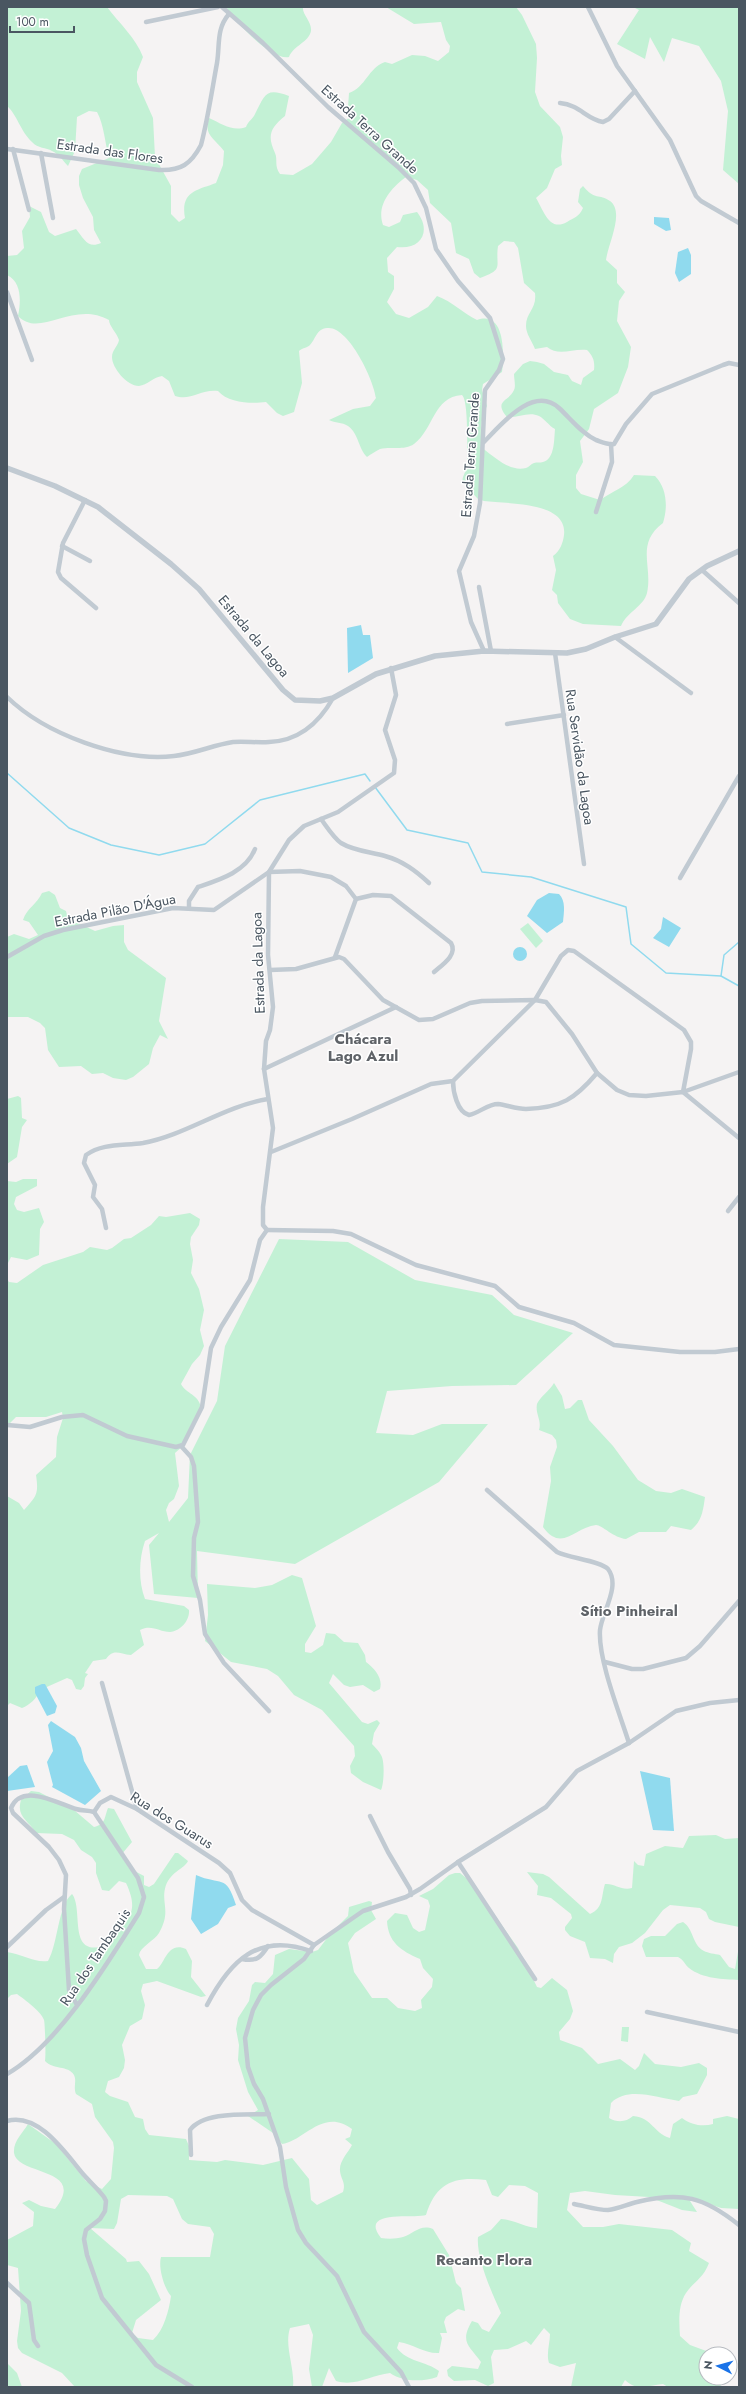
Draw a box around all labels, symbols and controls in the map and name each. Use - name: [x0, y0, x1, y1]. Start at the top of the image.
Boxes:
- scale bar: [10, 8, 74, 34]
- text: 100 m: [16, 13, 49, 31]
- street label: Estrada Terra Grande: [317, 80, 423, 178]
- street label: Estrada das Flores: [56, 134, 165, 168]
- street label: Estrada Terra Grande: [456, 392, 484, 518]
- street label: Estrada da Lagoa: [214, 591, 294, 681]
- street label: Rua Servidão da Lagoa: [561, 688, 599, 826]
- street label: Estrada Pilão D'Água: [53, 888, 177, 932]
- street label: Estrada da Lagoa: [246, 912, 270, 1014]
- district label: Chácara Lago Azul: [328, 1028, 398, 1067]
- district label: Sítio Pinheiral: [580, 1600, 678, 1622]
- street label: Rua dos Guarus: [127, 1787, 218, 1854]
- street label: Rua dos Tambaquis: [55, 1904, 135, 2010]
- district label: Recanto Flora: [436, 2249, 532, 2271]
- north arrow: [698, 2346, 738, 2386]
- text: N: [700, 2360, 716, 2370]

